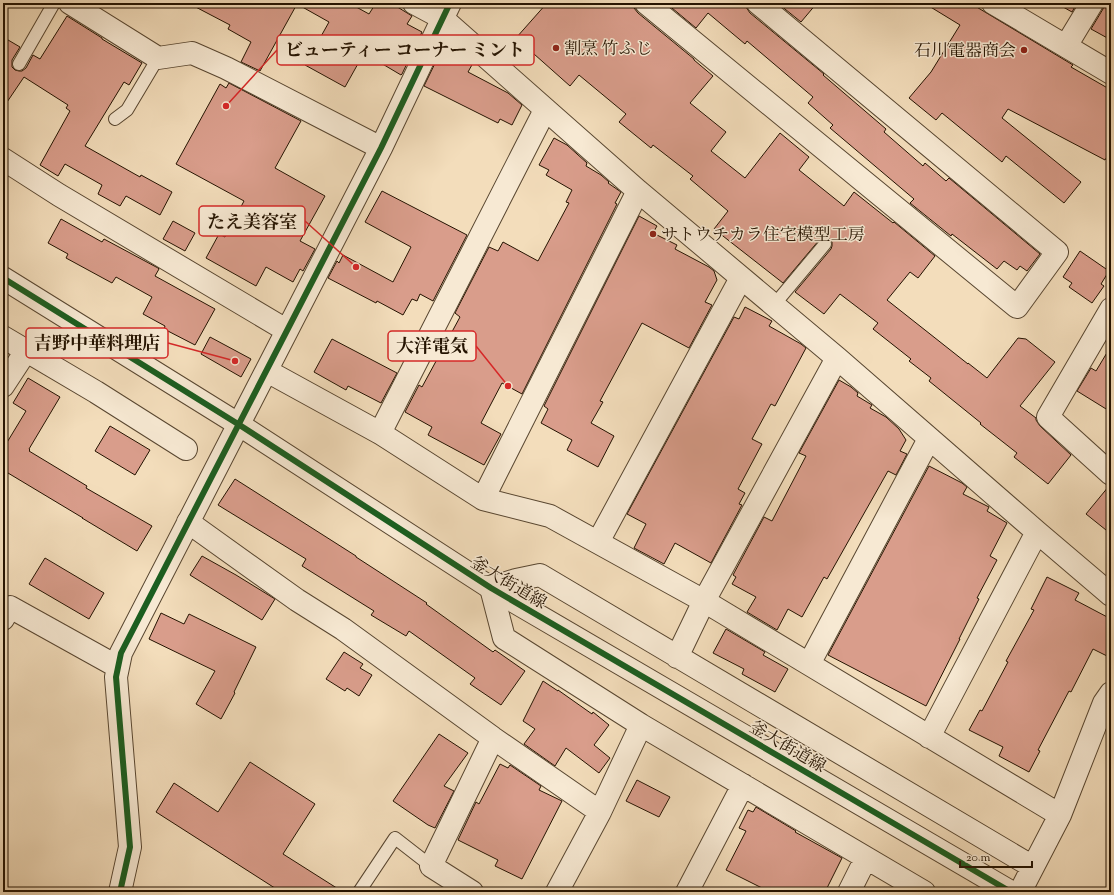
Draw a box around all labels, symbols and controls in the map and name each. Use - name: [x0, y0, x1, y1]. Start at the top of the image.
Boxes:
- callout: ビューティー コーナー ミント: [277, 35, 534, 65]
- place label: 割烹 竹ふじ: [564, 38, 653, 62]
- text: ビューティー コーナー ミント: [285, 39, 525, 65]
- place label: 石川電器商会: [914, 40, 1016, 64]
- marker: 割烹 竹ふじ: [551, 43, 561, 53]
- marker: 石川電器商会: [1019, 45, 1029, 55]
- callout: たえ美容室: [199, 206, 305, 236]
- text: たえ美容室: [207, 211, 297, 237]
- place label: サトウチカラ住宅模型工房: [661, 224, 865, 248]
- marker: サトウチカラ住宅模型工房: [648, 229, 658, 239]
- callout: 吉野中華料理店: [26, 328, 168, 358]
- callout: 大洋電気: [388, 331, 476, 361]
- text: 吉野中華料理店: [34, 332, 160, 358]
- text: 大洋電気: [396, 335, 468, 361]
- street label: 釜大街道線: [465, 552, 551, 616]
- street label: 釜大街道線: [744, 716, 830, 779]
- scale bar: [960, 843, 1032, 869]
- text: 20 m: [966, 849, 991, 867]

